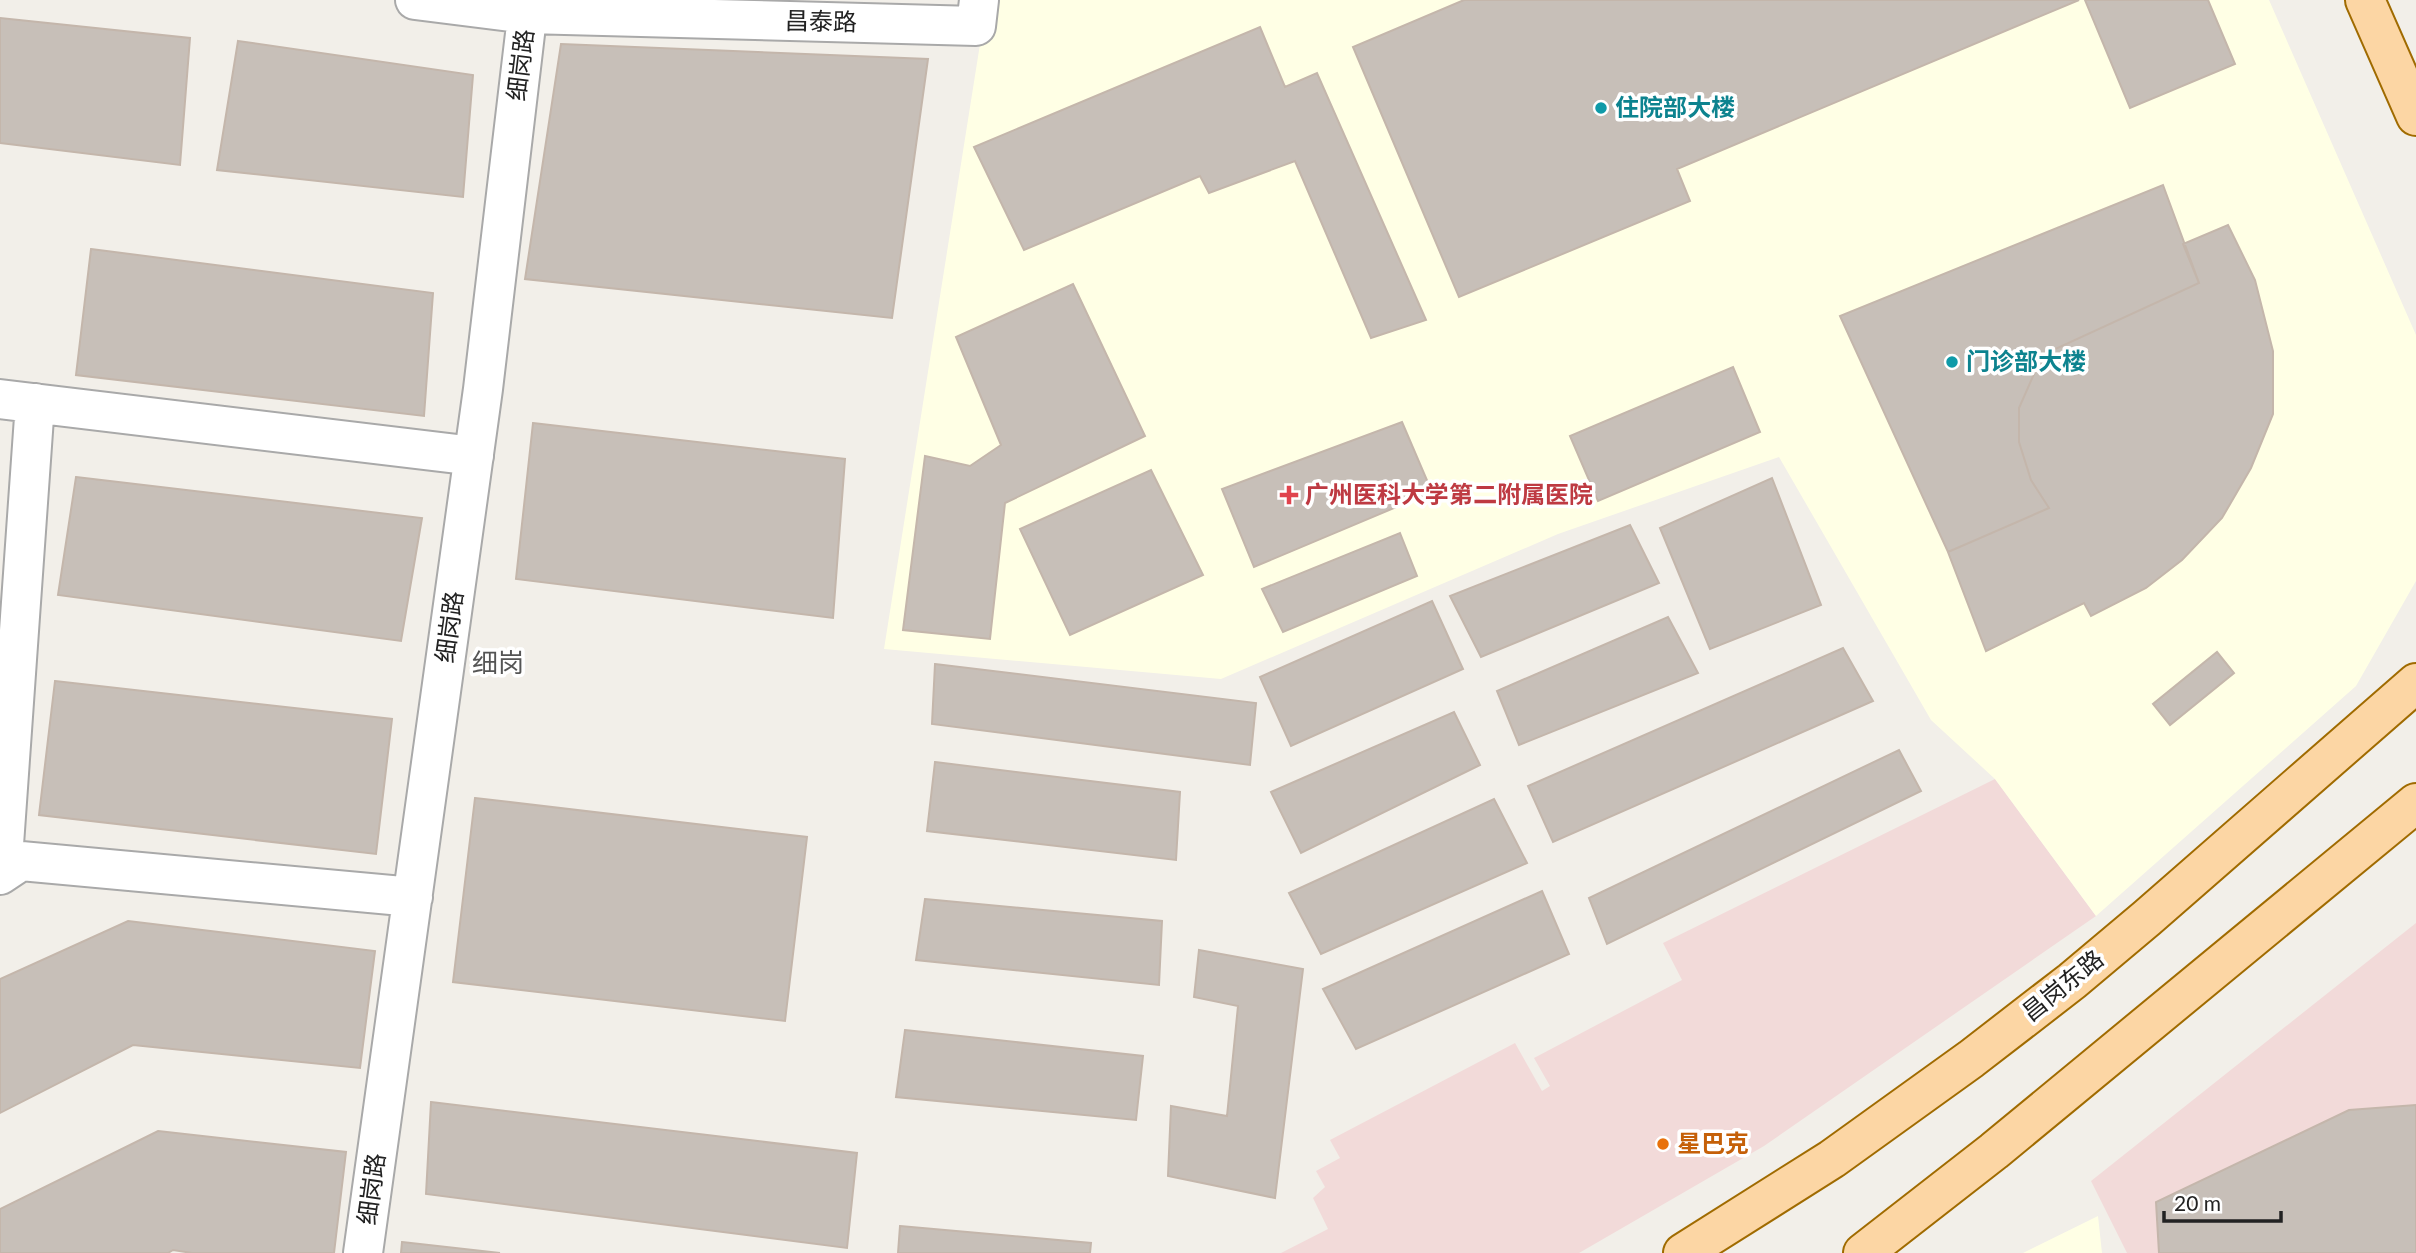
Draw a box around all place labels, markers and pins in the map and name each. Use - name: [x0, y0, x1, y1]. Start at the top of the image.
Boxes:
- place label: 住院部大楼: [1615, 92, 1735, 121]
- marker: 住院部大楼: [1593, 100, 1609, 116]
- place label: 门诊部大楼: [1966, 346, 2086, 375]
- marker: 门诊部大楼: [1944, 354, 1960, 370]
- place label: 广州医科大学第二附属医院: [1305, 479, 1593, 508]
- marker: 广州医科大学第二附属医院: [1279, 485, 1299, 505]
- place label: 星巴克: [1677, 1128, 1749, 1157]
- marker: 星巴克: [1655, 1136, 1671, 1152]

